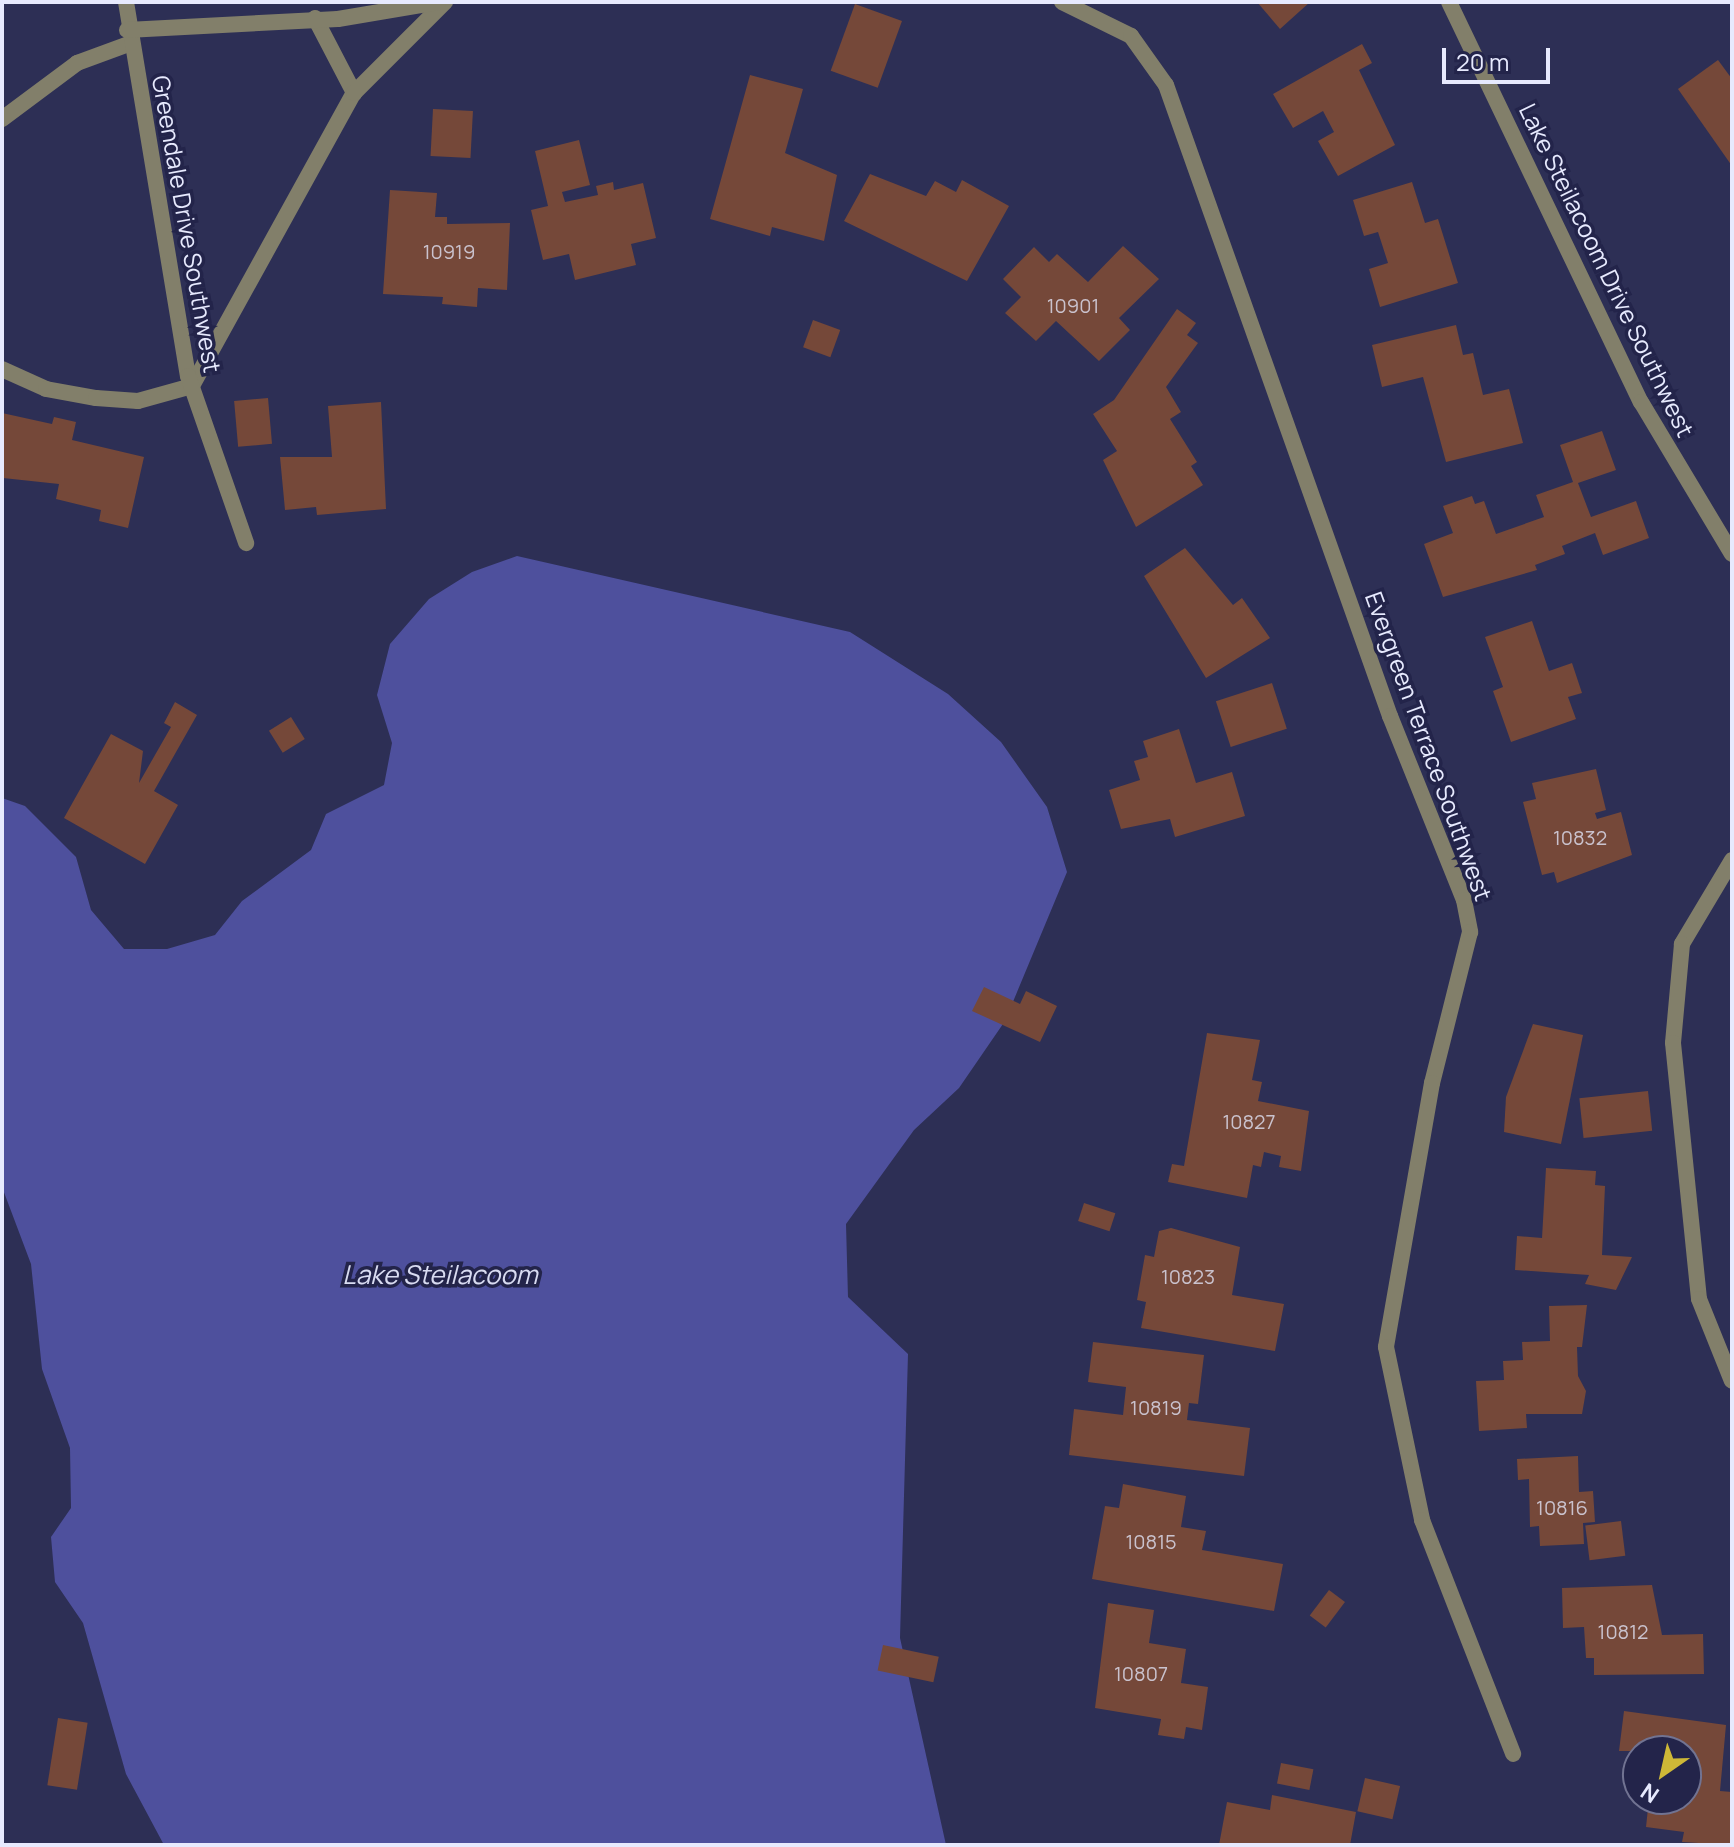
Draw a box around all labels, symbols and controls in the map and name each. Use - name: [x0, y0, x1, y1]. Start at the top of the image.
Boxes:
- scale bar: [1446, 32, 1554, 82]
- text: 20 m: [1456, 45, 1509, 78]
- street label: Greendale Drive Southwest: [147, 73, 227, 375]
- street label: Lake Steilacoom Drive Southwest: [1514, 99, 1700, 441]
- house number: 10919: [423, 239, 475, 263]
- house number: 10901: [1047, 293, 1099, 317]
- street label: Evergreen Terrace Southwest: [1360, 588, 1498, 904]
- house number: 10832: [1553, 825, 1607, 849]
- house number: 10827: [1222, 1109, 1276, 1133]
- water label: Lake Steilacoom: [342, 1259, 538, 1291]
- house number: 10823: [1161, 1264, 1215, 1288]
- house number: 10819: [1130, 1395, 1182, 1419]
- house number: 10816: [1536, 1495, 1588, 1519]
- house number: 10815: [1126, 1529, 1176, 1553]
- house number: 10812: [1598, 1619, 1648, 1643]
- house number: 10807: [1114, 1661, 1168, 1685]
- north arrow: [1622, 1735, 1702, 1815]
- text: N: [1635, 1776, 1665, 1810]

